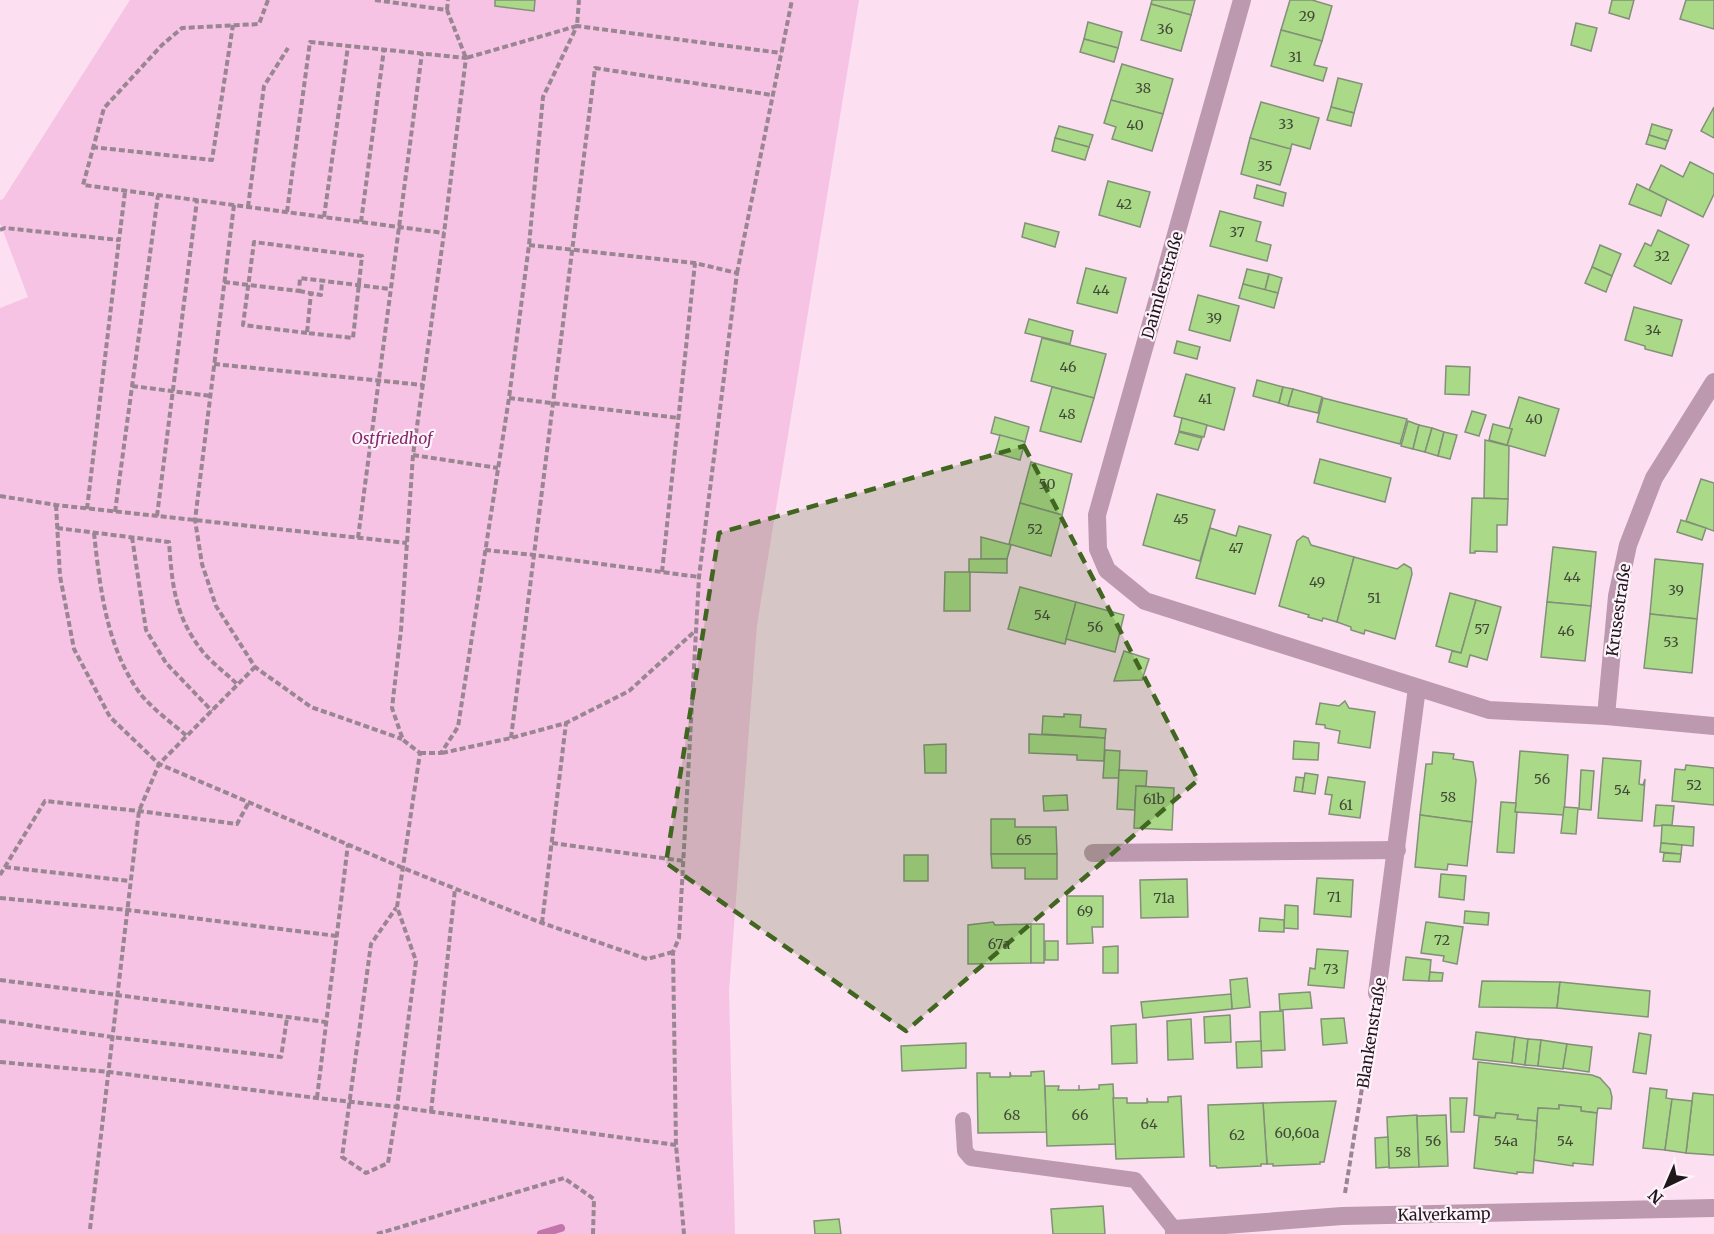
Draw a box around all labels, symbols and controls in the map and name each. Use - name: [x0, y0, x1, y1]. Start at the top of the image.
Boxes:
- house number: 29: [1299, 7, 1315, 25]
- house number: 36: [1157, 20, 1173, 38]
- house number: 31: [1288, 48, 1302, 66]
- house number: 38: [1135, 79, 1151, 97]
- house number: 33: [1278, 115, 1294, 133]
- house number: 40: [1126, 116, 1144, 134]
- house number: 35: [1257, 157, 1273, 175]
- house number: 42: [1116, 195, 1132, 213]
- house number: 37: [1229, 223, 1245, 241]
- street label: Daimlerstraße: [1137, 229, 1187, 341]
- house number: 32: [1654, 247, 1670, 265]
- house number: 44: [1092, 281, 1110, 299]
- house number: 39: [1206, 309, 1222, 327]
- house number: 34: [1645, 321, 1662, 339]
- house number: 46: [1060, 358, 1076, 376]
- house number: 41: [1198, 390, 1212, 408]
- house number: 48: [1059, 405, 1075, 423]
- house number: 40: [1525, 410, 1543, 428]
- park label: Ostfriedhof: [351, 428, 434, 448]
- house number: 50: [1039, 475, 1055, 493]
- house number: 45: [1173, 510, 1189, 528]
- house number: 52: [1027, 520, 1043, 538]
- house number: 47: [1228, 539, 1244, 557]
- street label: Krusestraße: [1602, 562, 1634, 658]
- house number: 44: [1563, 568, 1581, 586]
- house number: 49: [1309, 573, 1325, 591]
- house number: 39: [1668, 581, 1684, 599]
- house number: 51: [1367, 589, 1381, 607]
- house number: 54: [1034, 606, 1051, 624]
- house number: 56: [1087, 618, 1103, 636]
- house number: 57: [1474, 620, 1490, 638]
- house number: 46: [1558, 622, 1574, 640]
- house number: 53: [1663, 633, 1679, 651]
- house number: 56: [1534, 770, 1550, 788]
- house number: 52: [1686, 776, 1702, 794]
- house number: 54: [1614, 781, 1631, 799]
- house number: 58: [1440, 788, 1456, 806]
- house number: 61b: [1143, 790, 1165, 808]
- house number: 61: [1339, 796, 1353, 814]
- house number: 65: [1016, 831, 1032, 849]
- house number: 71: [1327, 888, 1341, 906]
- house number: 71a: [1153, 889, 1175, 907]
- house number: 69: [1077, 902, 1093, 920]
- house number: 72: [1434, 931, 1450, 949]
- house number: 67a: [988, 935, 1011, 953]
- house number: 73: [1323, 960, 1339, 978]
- street label: Blankenstraße: [1352, 976, 1390, 1090]
- house number: 68: [1004, 1106, 1020, 1124]
- house number: 66: [1072, 1106, 1088, 1124]
- house number: 64: [1140, 1115, 1158, 1133]
- house number: 60,60a: [1274, 1124, 1320, 1142]
- house number: 62: [1229, 1126, 1245, 1144]
- house number: 56: [1425, 1132, 1441, 1150]
- house number: 54a: [1494, 1132, 1519, 1150]
- house number: 54: [1557, 1132, 1574, 1150]
- house number: 58: [1395, 1143, 1411, 1161]
- north arrow: [1636, 1156, 1696, 1216]
- text: N: [1644, 1185, 1667, 1208]
- street label: Kalverkamp: [1397, 1203, 1491, 1225]

